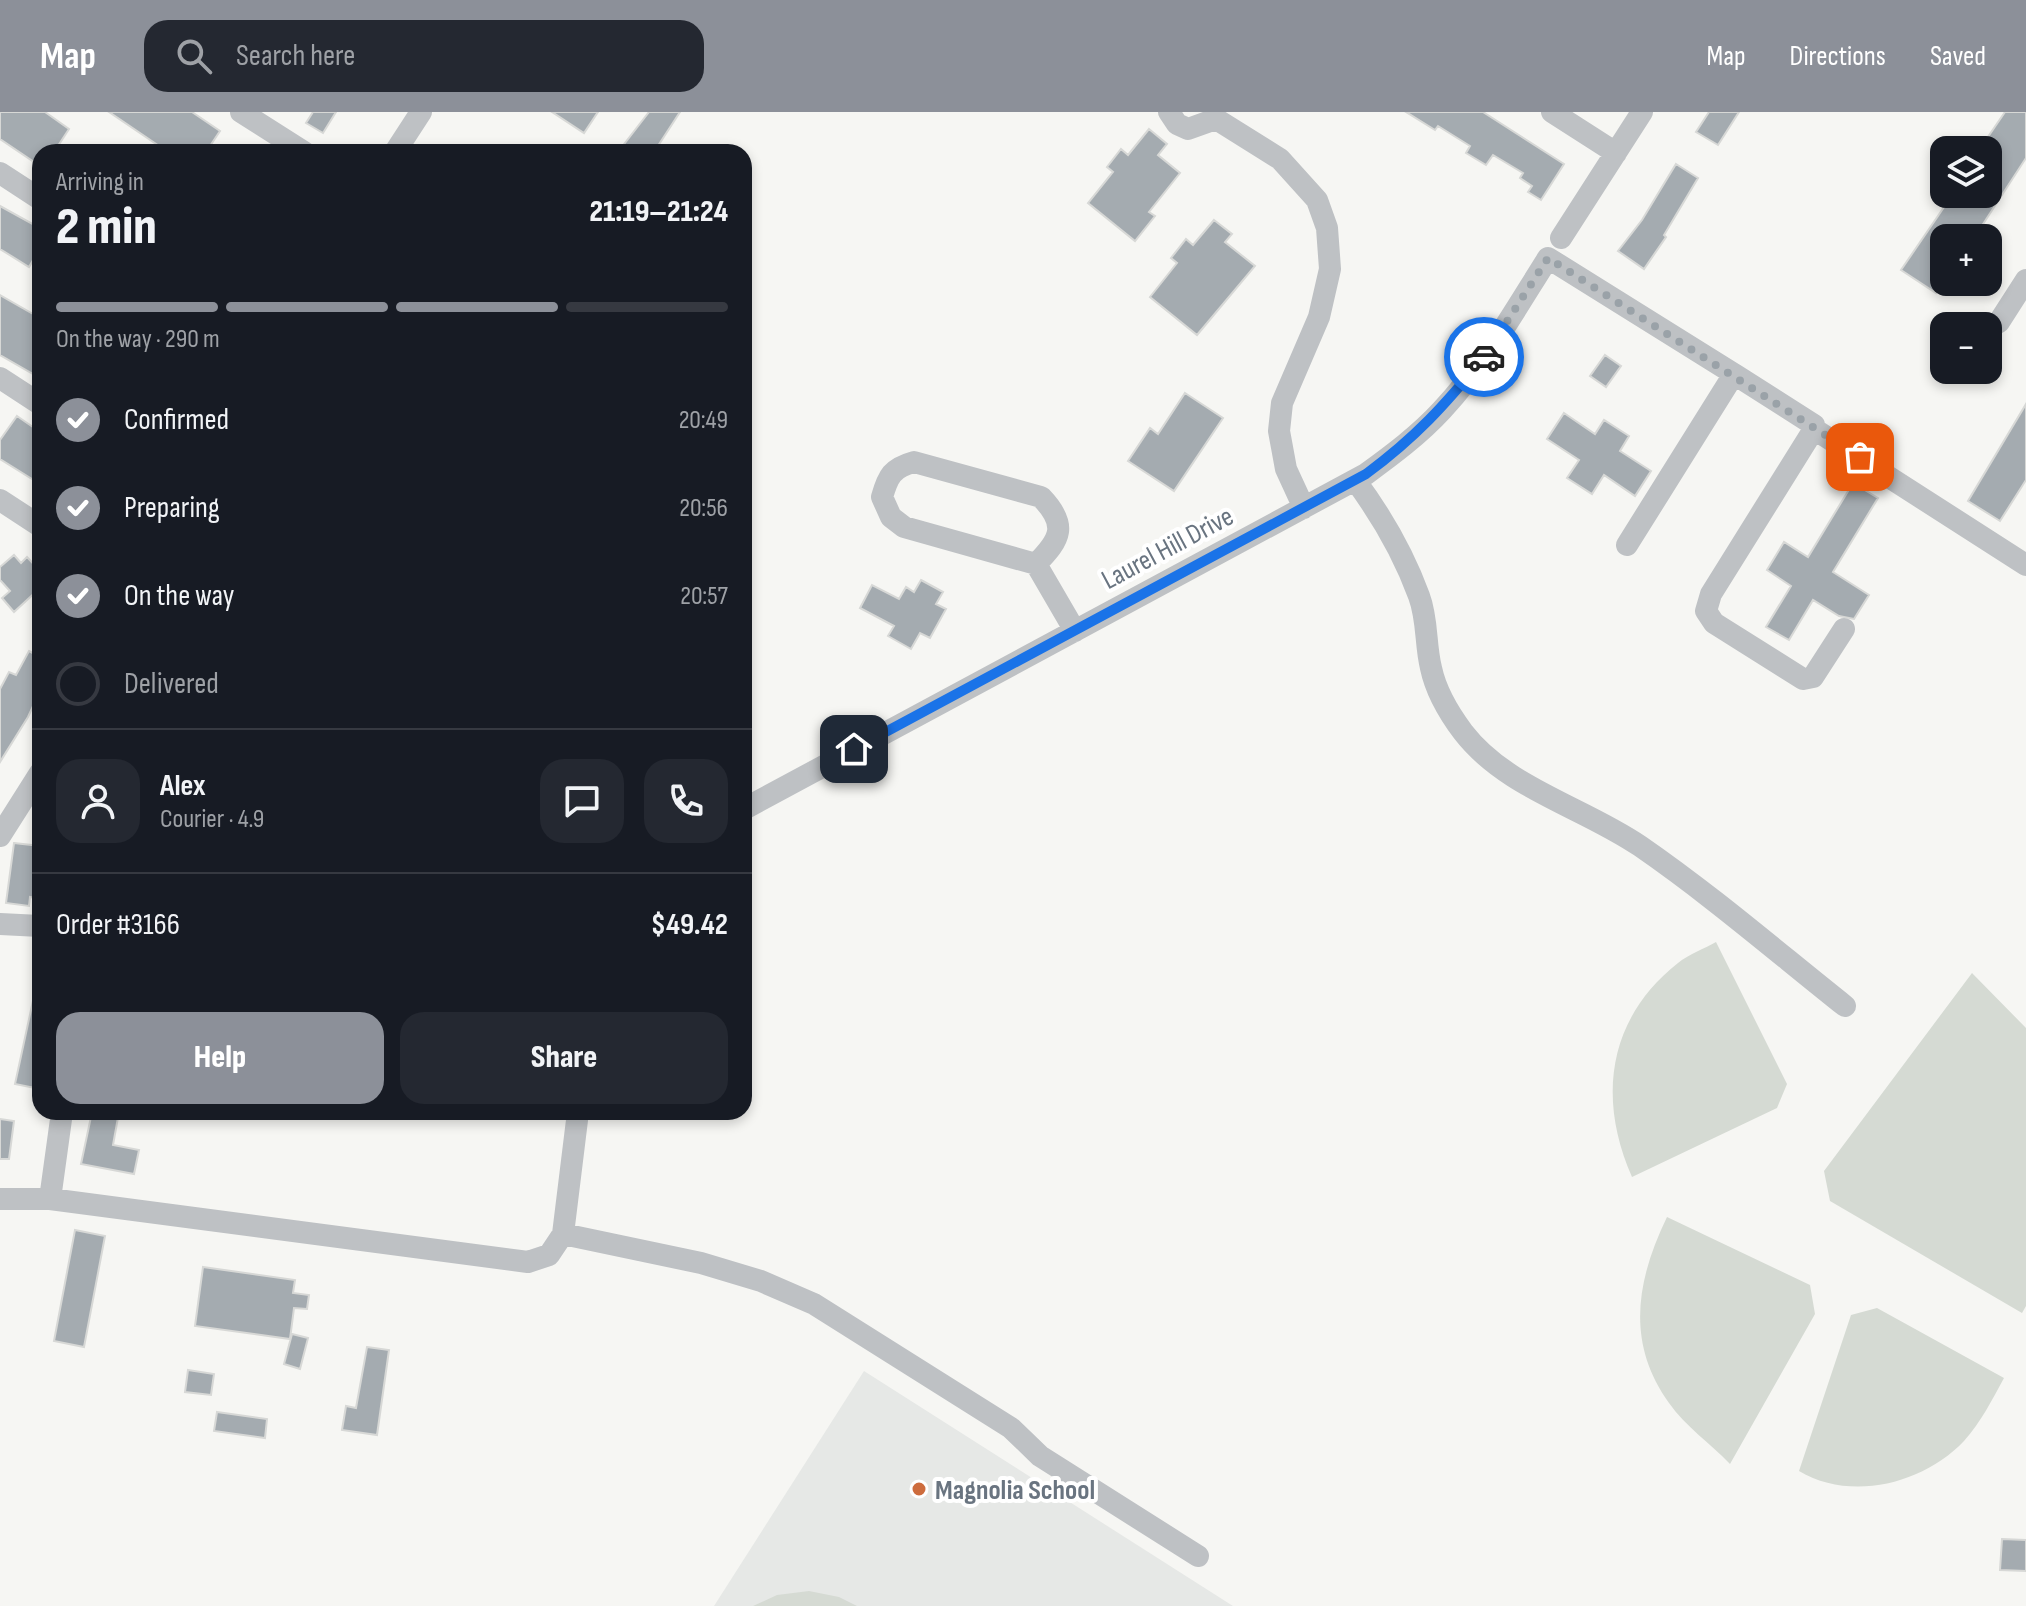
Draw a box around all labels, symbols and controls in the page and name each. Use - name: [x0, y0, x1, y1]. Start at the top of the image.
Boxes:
- search box: [144, 20, 704, 92]
- text: Map: [40, 34, 96, 79]
- icon: search: [172, 34, 216, 78]
- text: Search here: [236, 38, 355, 74]
- text: Map: [1707, 40, 1746, 73]
- text: Directions: [1790, 40, 1886, 73]
- text: Saved: [1930, 40, 1986, 73]
- map controls: [1930, 136, 2002, 384]
- button: layers: [1930, 136, 2002, 208]
- text: Arriving in: [56, 167, 144, 198]
- text: 21:19–21:24: [589, 194, 728, 230]
- text: 2 min: [56, 196, 157, 259]
- button: +: [1930, 224, 2002, 296]
- button: −: [1930, 312, 2002, 384]
- courier: [1444, 317, 1524, 397]
- text: On the way · 290 m: [56, 324, 220, 355]
- icon: car: [1462, 335, 1506, 379]
- icon: check: [56, 398, 100, 442]
- text: Confirmed: [124, 402, 229, 438]
- text: 20:49: [679, 405, 728, 436]
- pin: [1826, 423, 1894, 491]
- icon: bag: [1838, 435, 1882, 479]
- icon: check: [56, 486, 100, 530]
- text: Preparing: [124, 490, 220, 526]
- text: 20:56: [679, 493, 728, 524]
- street label: Laurel Hill Drive: [1096, 500, 1239, 597]
- icon: check: [56, 574, 100, 618]
- text: On the way: [124, 578, 234, 614]
- text: 20:57: [680, 581, 728, 612]
- text: Delivered: [124, 666, 219, 702]
- pin: [820, 715, 888, 783]
- icon: home: [832, 727, 876, 771]
- button: person: [56, 759, 140, 843]
- button: chat: [540, 759, 624, 843]
- button: phone: [644, 759, 728, 843]
- text: Alex: [160, 768, 206, 804]
- text: Courier · 4.9: [160, 804, 264, 835]
- text: Order #3166: [56, 907, 180, 943]
- text: $49.42: [651, 907, 728, 943]
- button: Help: [56, 1012, 384, 1104]
- button: Share: [400, 1012, 728, 1104]
- place label: Magnolia School: [935, 1474, 1095, 1507]
- marker: Magnolia School: [910, 1480, 928, 1498]

